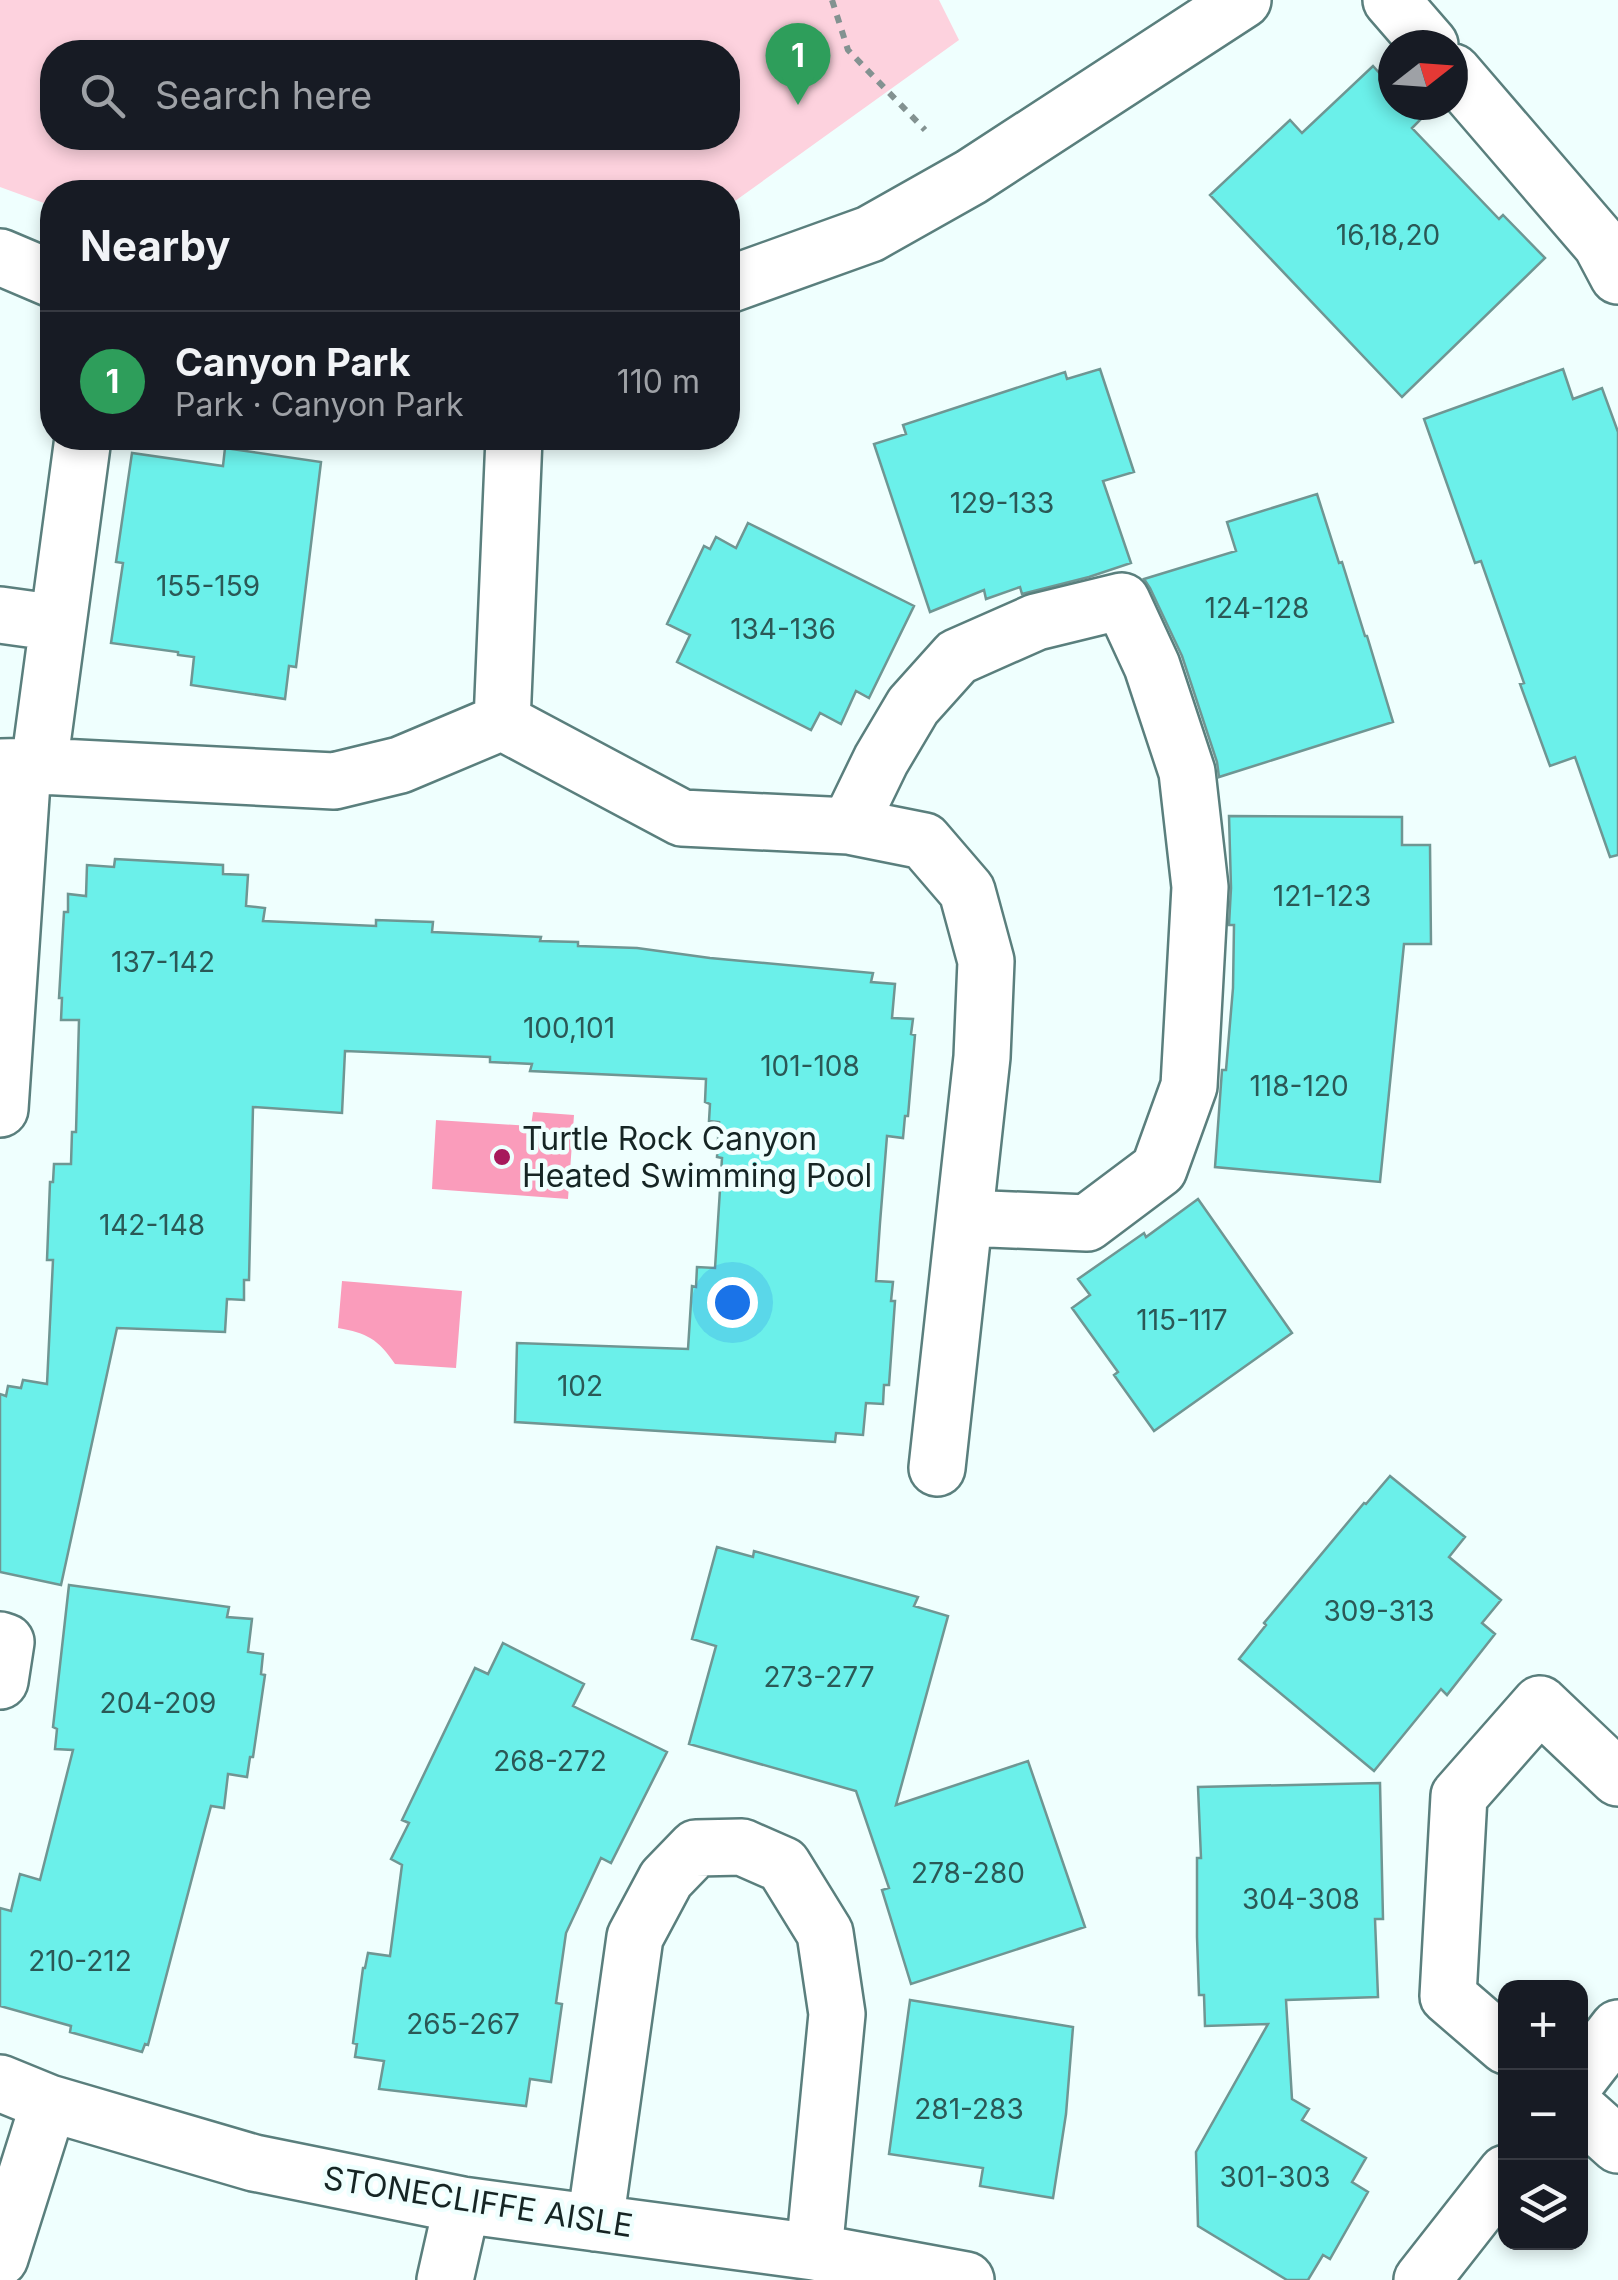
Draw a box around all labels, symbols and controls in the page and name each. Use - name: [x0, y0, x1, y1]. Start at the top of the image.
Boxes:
- pin: 1: [766, 22, 830, 105]
- north arrow: [1378, 30, 1468, 120]
- search box: [40, 40, 740, 150]
- icon: search: [75, 68, 130, 123]
- text: Search here: [155, 72, 372, 118]
- house number: 16,18,20: [1336, 218, 1440, 252]
- text: Nearby: [80, 220, 231, 271]
- text: Canyon Park: [175, 339, 411, 385]
- text: 1: [106, 362, 119, 401]
- text: 110 m: [617, 362, 700, 401]
- text: Park · Canyon Park: [175, 385, 463, 424]
- house number: 129-133: [950, 486, 1054, 520]
- house number: 155-159: [156, 569, 260, 603]
- house number: 124-128: [1205, 591, 1309, 625]
- house number: 134-136: [730, 612, 836, 646]
- house number: 121-123: [1273, 879, 1371, 913]
- house number: 137-142: [111, 945, 215, 979]
- house number: 100,101: [523, 1011, 615, 1045]
- house number: 101-108: [760, 1049, 860, 1083]
- house number: 118-120: [1249, 1069, 1349, 1103]
- place label: Turtle Rock Canyon Heated Swimming Pool: [522, 1119, 872, 1195]
- marker: Turtle Rock Canyon Heated Swimming Pool: [491, 1146, 513, 1168]
- house number: 142-148: [99, 1208, 205, 1242]
- your location: [707, 1277, 758, 1328]
- house number: 115-117: [1136, 1303, 1228, 1337]
- house number: 102: [557, 1369, 603, 1403]
- house number: 309-313: [1324, 1594, 1434, 1628]
- house number: 273-277: [763, 1660, 875, 1694]
- house number: 204-209: [100, 1686, 216, 1720]
- house number: 268-272: [493, 1744, 607, 1778]
- house number: 278-280: [911, 1856, 1025, 1890]
- house number: 304-308: [1242, 1882, 1360, 1916]
- house number: 210-212: [28, 1944, 132, 1978]
- map controls: [1498, 1980, 1588, 2250]
- button: +: [1498, 1980, 1588, 2070]
- house number: 265-267: [406, 2007, 520, 2041]
- button: −: [1498, 2070, 1588, 2160]
- house number: 281-283: [914, 2092, 1024, 2126]
- street label: STONECLIFFE AISLE: [321, 2158, 636, 2245]
- house number: 301-303: [1219, 2160, 1331, 2194]
- button: layers: [1498, 2160, 1588, 2250]

